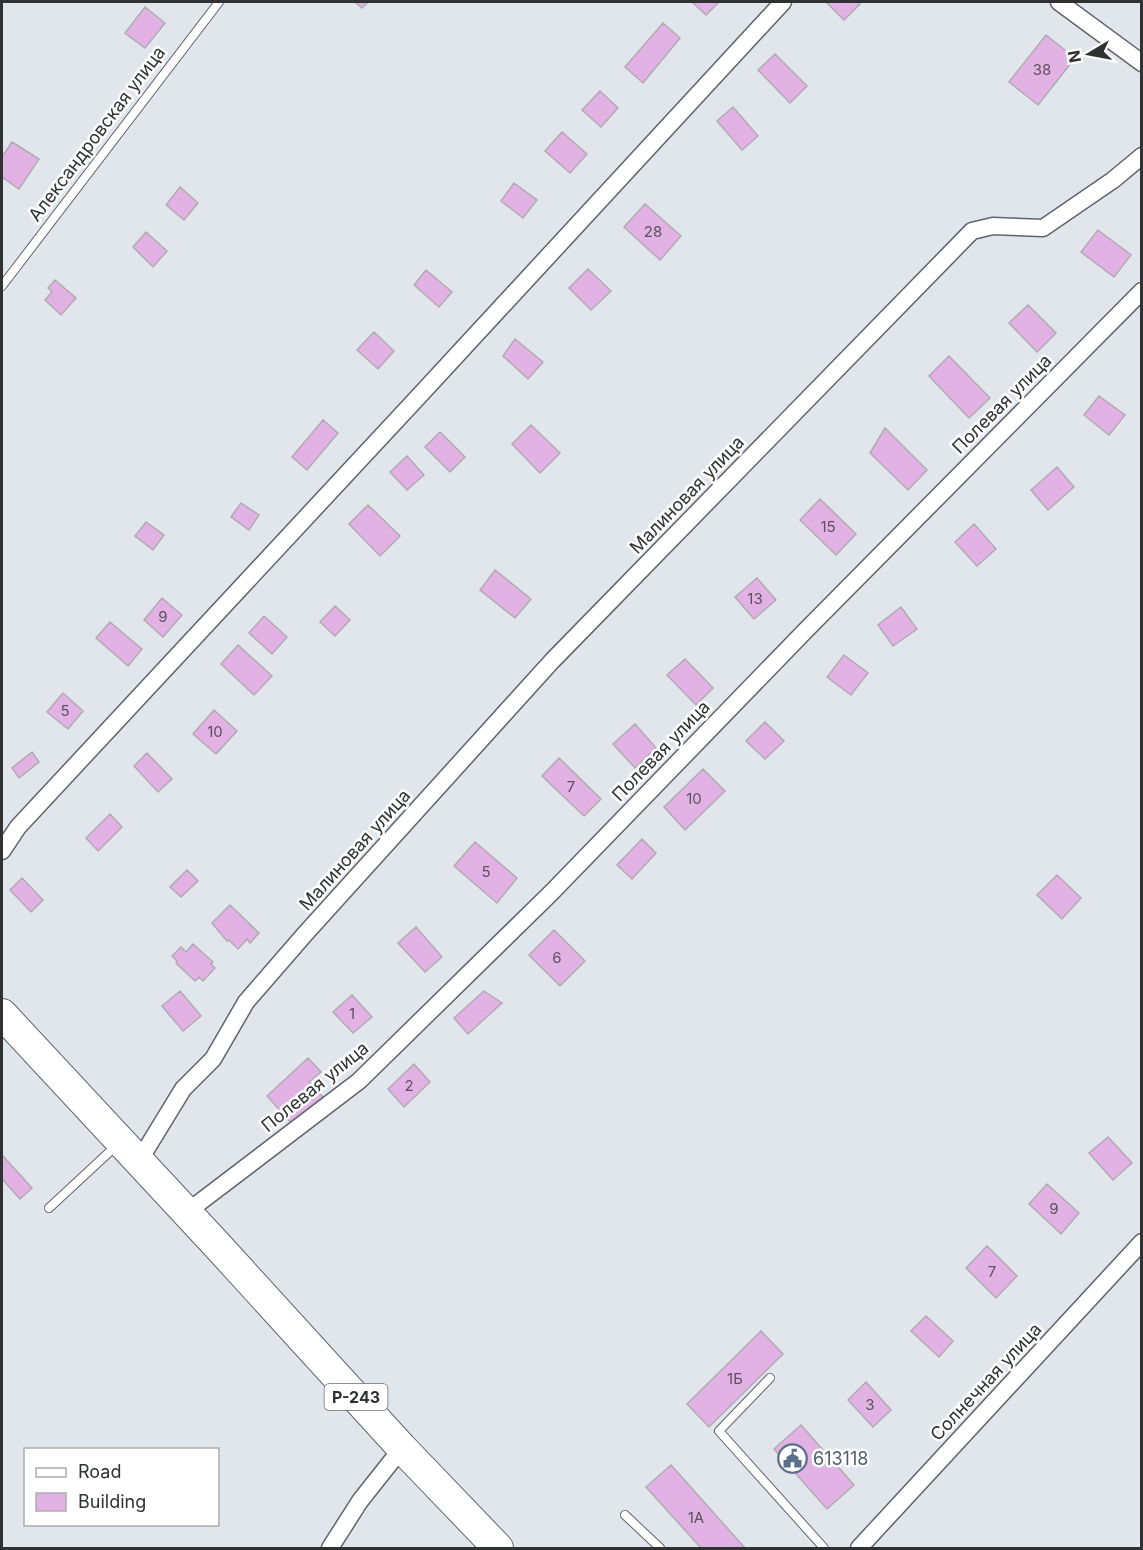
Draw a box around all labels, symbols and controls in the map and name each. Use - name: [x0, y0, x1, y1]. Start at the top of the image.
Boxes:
- north arrow: [1059, 24, 1119, 84]
- street label: Александровская улица: [24, 42, 169, 225]
- text: N: [1063, 49, 1085, 64]
- house number: 38: [1033, 60, 1051, 79]
- house number: 28: [644, 222, 662, 241]
- street label: Полевая улица: [948, 350, 1056, 458]
- street label: Малиновая улица: [625, 432, 748, 558]
- house number: 15: [820, 517, 836, 536]
- house number: 13: [747, 589, 763, 608]
- house number: 9: [158, 607, 168, 626]
- street label: Полевая улица: [607, 696, 714, 805]
- house number: 5: [60, 701, 70, 720]
- house number: 10: [207, 722, 223, 741]
- house number: 7: [567, 777, 575, 796]
- street label: Малиновая улица: [295, 785, 414, 914]
- house number: 10: [686, 789, 702, 808]
- house number: 5: [481, 862, 491, 881]
- house number: 6: [552, 948, 562, 967]
- house number: 1: [349, 1004, 355, 1023]
- street label: Полевая улица: [257, 1037, 372, 1136]
- house number: 2: [404, 1076, 414, 1095]
- house number: 9: [1049, 1199, 1059, 1218]
- house number: 7: [988, 1262, 996, 1281]
- street label: Солнечная улица: [926, 1319, 1045, 1445]
- house number: 1Б: [727, 1369, 743, 1388]
- road number: Р-243: [324, 1384, 388, 1410]
- house number: 3: [865, 1395, 875, 1414]
- public building icon: 613118: [776, 1443, 808, 1475]
- legend: [24, 1448, 219, 1526]
- place label: 613118: [813, 1448, 868, 1469]
- text: Road: [78, 1461, 121, 1482]
- text: Building: [78, 1491, 146, 1512]
- house number: 1А: [688, 1508, 704, 1527]

